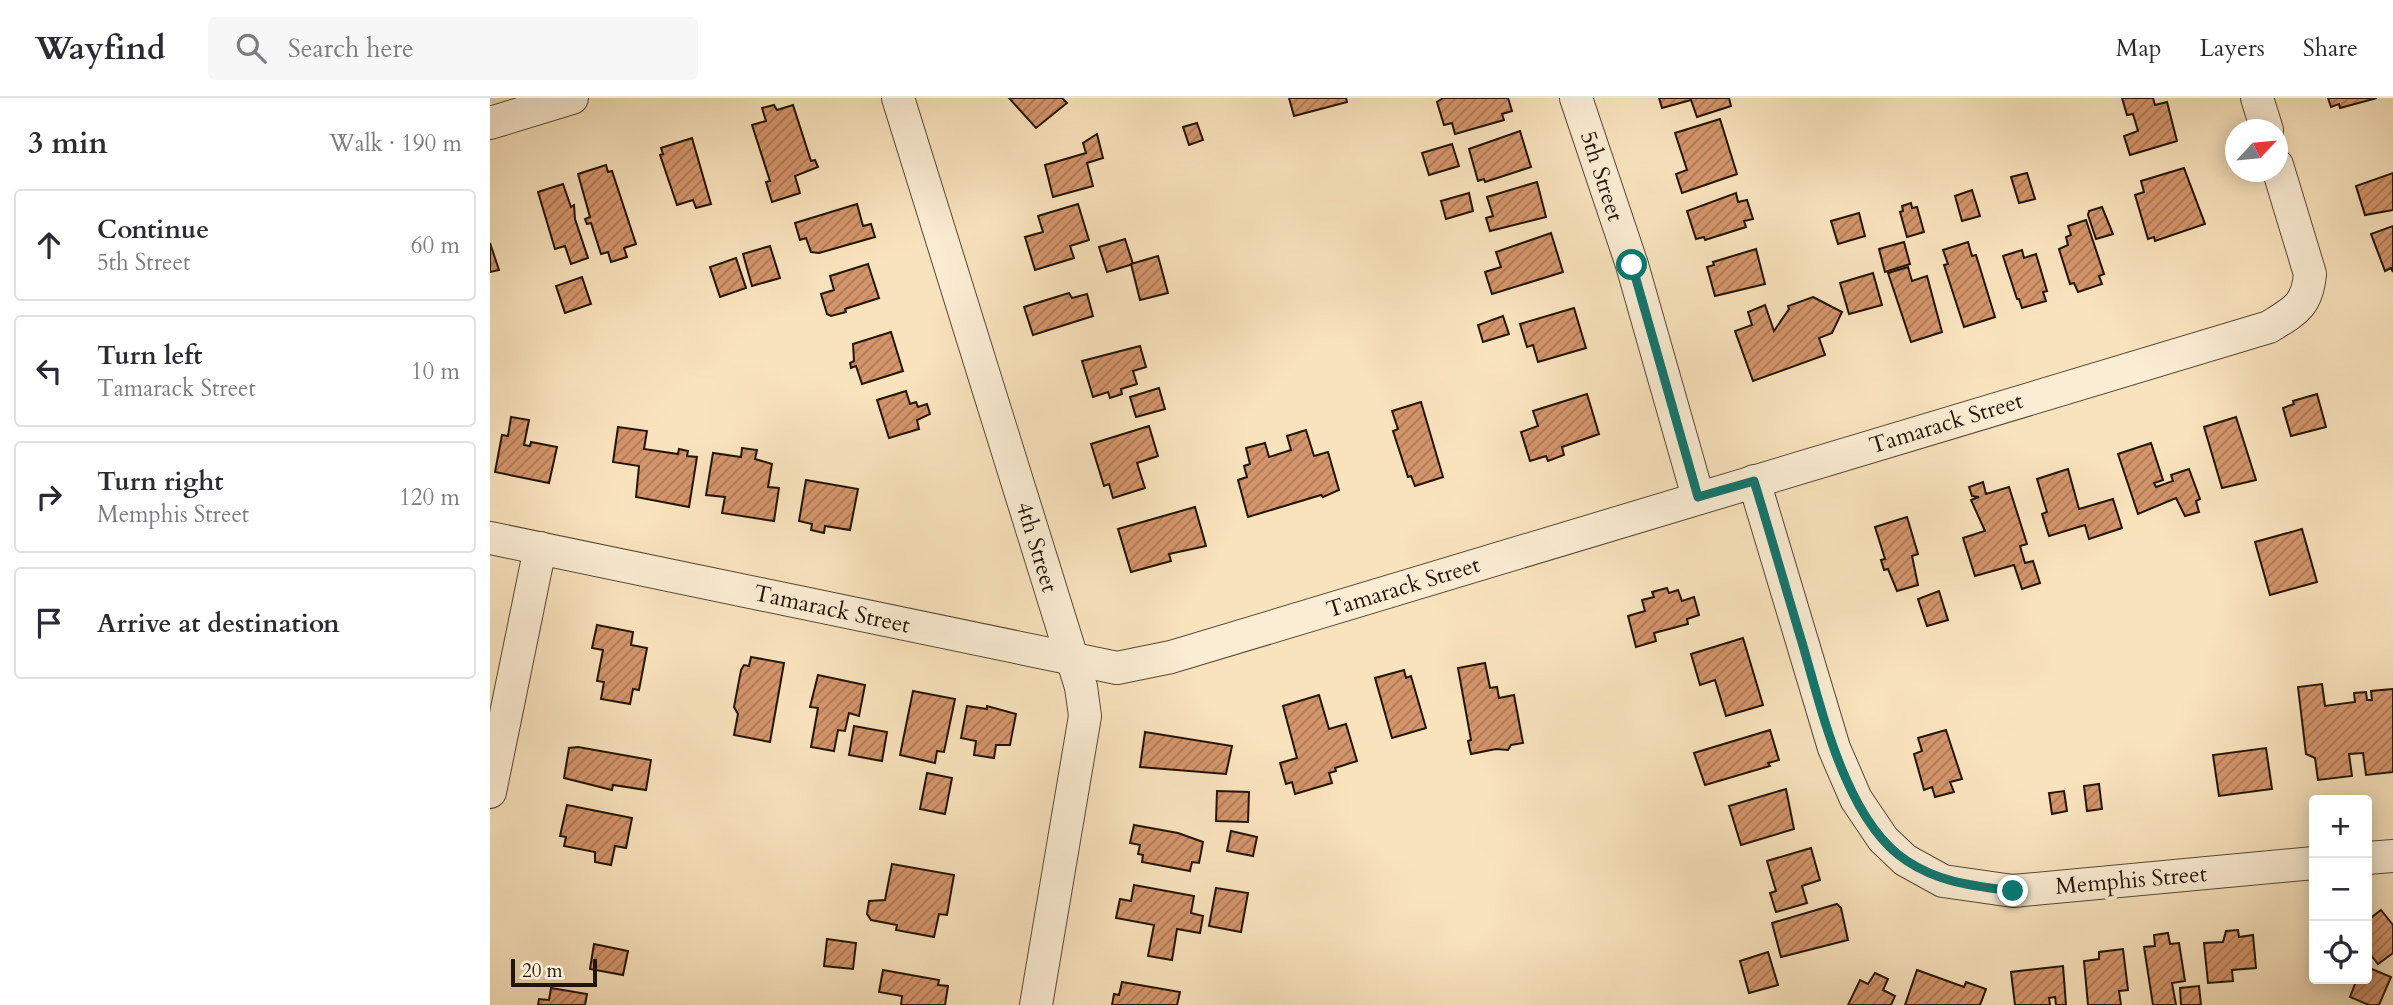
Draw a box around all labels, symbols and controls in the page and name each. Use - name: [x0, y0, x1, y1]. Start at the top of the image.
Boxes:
- search box: [208, 17, 698, 80]
- text: Wayfind: [35, 26, 166, 71]
- icon: search: [232, 29, 270, 67]
- text: Search here: [288, 31, 414, 66]
- text: Map: [2116, 32, 2162, 65]
- text: Layers: [2200, 32, 2265, 65]
- text: Share: [2303, 32, 2358, 65]
- north arrow: [2225, 119, 2288, 182]
- text: 3 min: [28, 123, 108, 164]
- street label: 5th Street: [1573, 127, 1631, 225]
- text: Walk · 190 m: [329, 128, 462, 159]
- text: Continue: [97, 212, 209, 247]
- icon: ahead: [30, 226, 68, 264]
- text: 60 m: [411, 230, 460, 261]
- text: 5th Street: [97, 247, 190, 278]
- route start: [1616, 249, 1647, 280]
- text: Turn left: [97, 338, 202, 373]
- icon: left: [30, 352, 68, 390]
- text: 10 m: [411, 356, 460, 387]
- text: Tamarack Street: [97, 373, 256, 404]
- street label: Tamarack Street: [1866, 385, 2026, 461]
- text: Turn right: [97, 464, 224, 499]
- icon: right: [30, 478, 68, 516]
- text: 120 m: [399, 482, 460, 513]
- street label: 4th Street: [1009, 498, 1065, 596]
- text: Memphis Street: [97, 499, 249, 530]
- street label: Tamarack Street: [1323, 549, 1483, 625]
- street label: Tamarack Street: [751, 577, 913, 641]
- icon: arrive: [30, 604, 68, 642]
- text: Arrive at destination: [97, 606, 340, 641]
- map controls: [2309, 795, 2372, 984]
- button: +: [2309, 795, 2372, 858]
- street label: Memphis Street: [2054, 858, 2208, 902]
- button: −: [2309, 858, 2372, 921]
- route end: [1997, 875, 2028, 906]
- button: locate: [2309, 921, 2372, 984]
- scale bar: [511, 956, 597, 988]
- text: 20 m: [522, 958, 563, 984]

